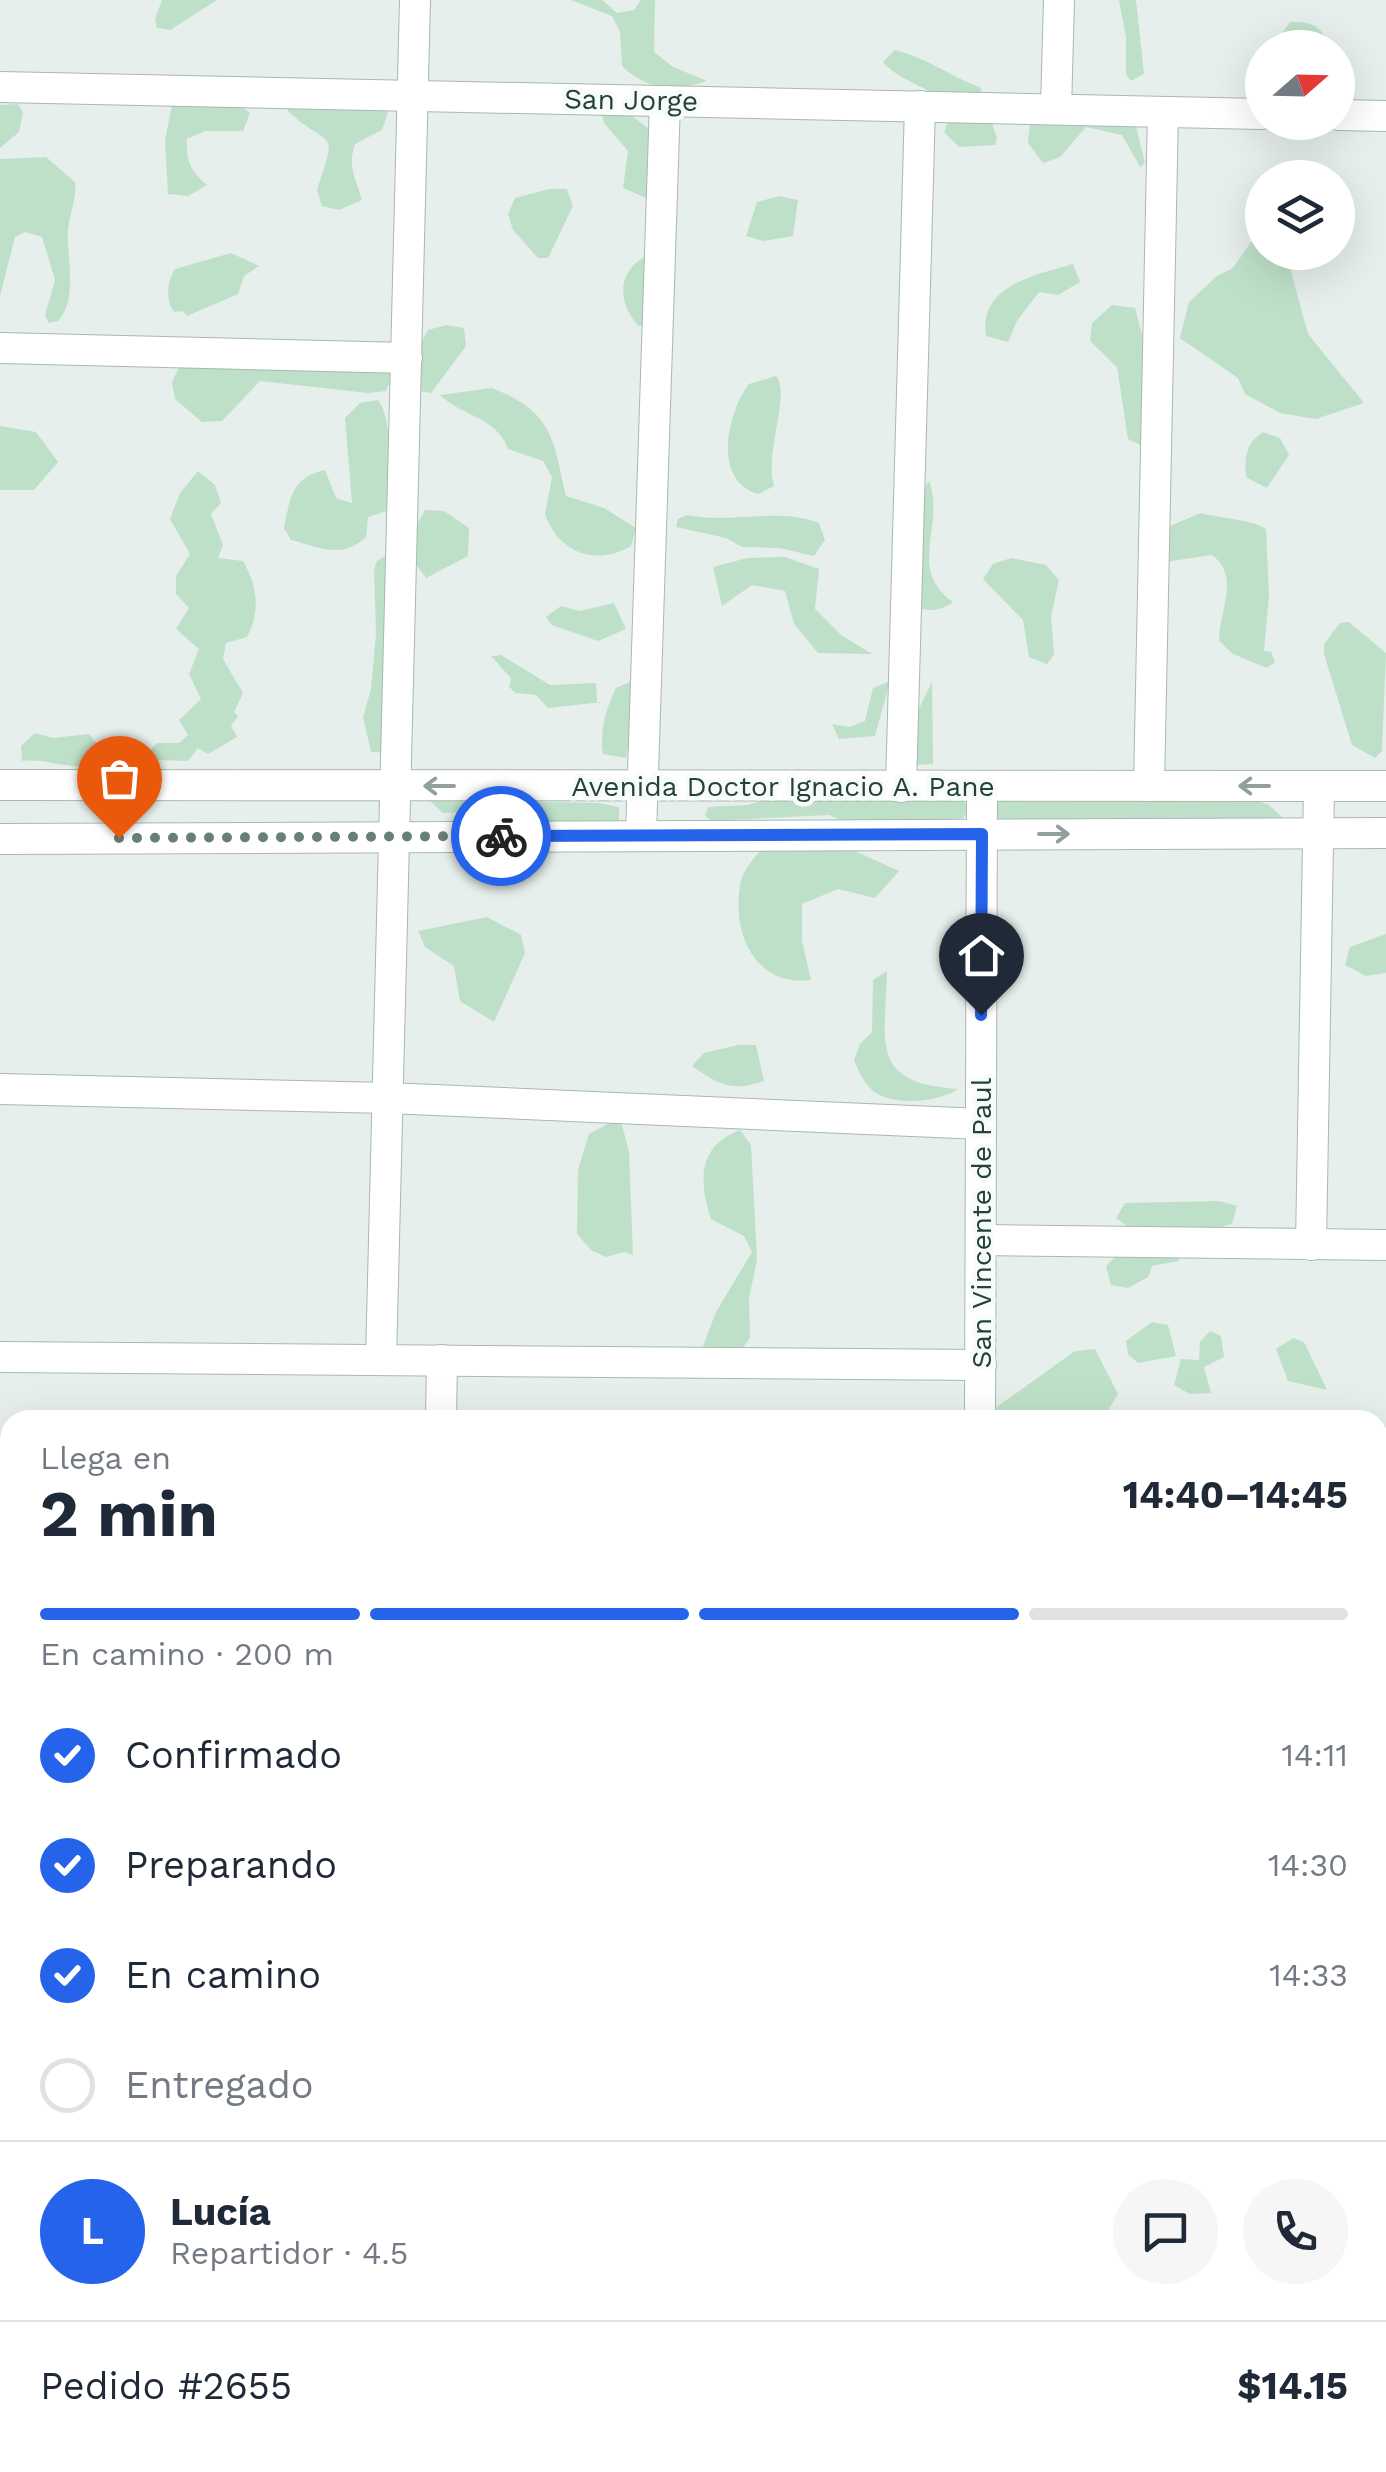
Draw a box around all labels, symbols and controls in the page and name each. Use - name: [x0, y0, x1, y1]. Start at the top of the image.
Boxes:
- north arrow: [1245, 30, 1355, 140]
- map controls: [1245, 30, 1355, 270]
- street label: San Jorge: [564, 82, 698, 118]
- button: layers: [1245, 160, 1355, 270]
- pin: [77, 736, 162, 839]
- icon: bag: [92, 751, 147, 806]
- street label: Avenida Doctor Ignacio A. Pane: [571, 770, 995, 803]
- one-way arrow: [423, 776, 456, 796]
- one-way arrow: [1238, 776, 1270, 796]
- courier: [451, 786, 551, 886]
- icon: bike: [474, 809, 529, 864]
- one-way arrow: [1036, 824, 1069, 844]
- pin: [939, 913, 1024, 1016]
- icon: home: [954, 928, 1009, 983]
- street label: San Vincente de Paul: [965, 1077, 998, 1368]
- text: Llega en: [40, 1439, 171, 1477]
- text: 14:40–14:45: [1123, 1473, 1348, 1517]
- text: 2 min: [40, 1476, 218, 1552]
- text: En camino · 200 m: [40, 1635, 334, 1673]
- icon: check: [40, 1728, 95, 1783]
- text: Confirmado: [125, 1733, 342, 1777]
- text: 14:11: [1282, 1736, 1348, 1774]
- icon: check: [40, 1838, 95, 1893]
- text: Preparando: [125, 1843, 337, 1887]
- text: 14:30: [1268, 1846, 1348, 1884]
- icon: check: [40, 1948, 95, 2003]
- text: En camino: [125, 1953, 321, 1997]
- text: 14:33: [1269, 1956, 1348, 1994]
- text: Entregado: [125, 2063, 314, 2107]
- button: chat: [1113, 2179, 1218, 2284]
- button: phone: [1243, 2179, 1348, 2284]
- text: Lucía: [170, 2190, 271, 2234]
- text: L: [81, 2209, 104, 2253]
- text: Repartidor · 4.5: [170, 2234, 408, 2272]
- text: Pedido #2655: [40, 2364, 292, 2408]
- text: $14.15: [1237, 2364, 1348, 2408]

